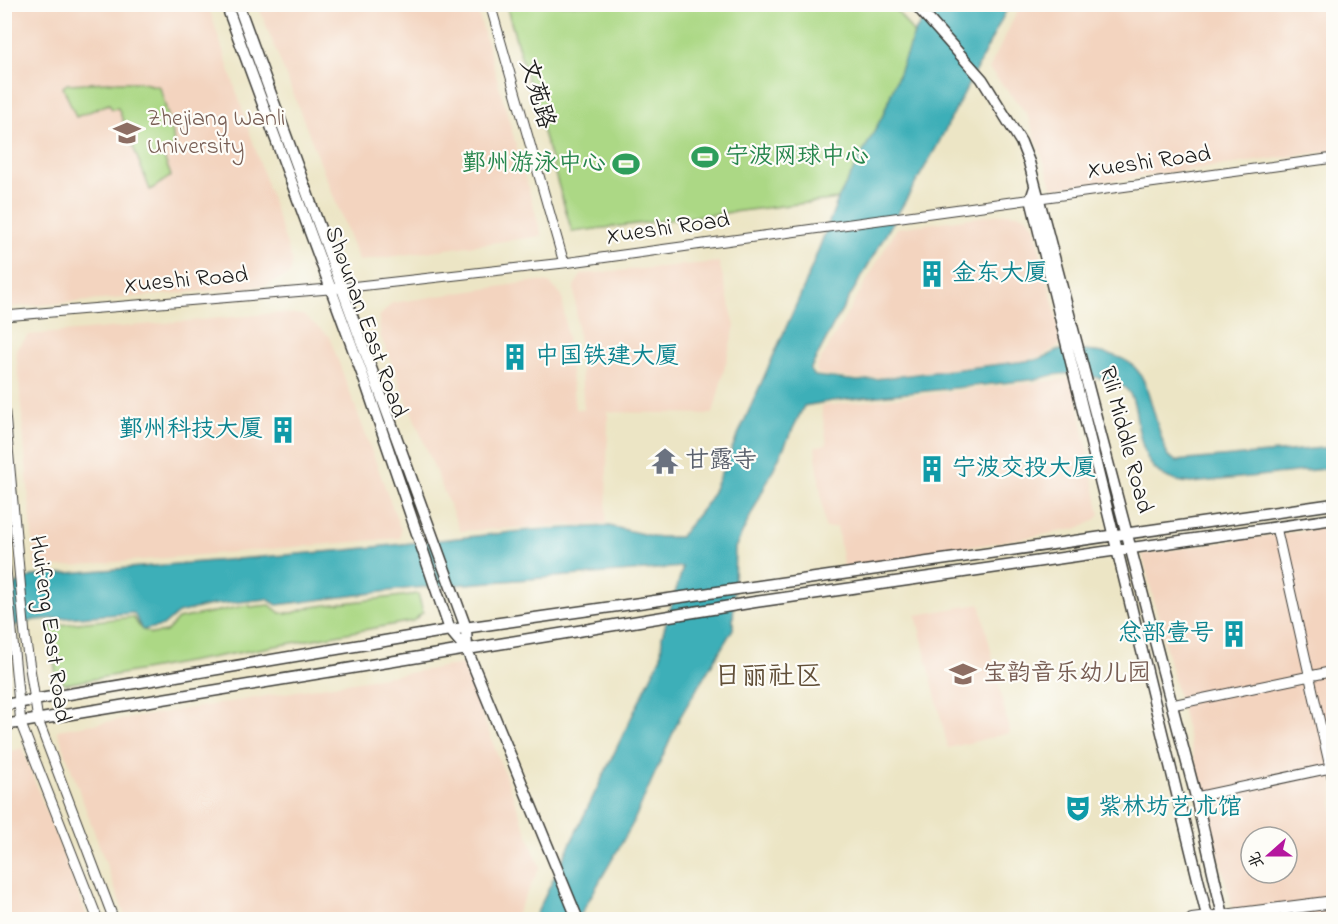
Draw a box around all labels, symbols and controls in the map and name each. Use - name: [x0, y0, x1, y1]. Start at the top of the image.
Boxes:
- street label: 文苑路: [509, 55, 563, 133]
- place label: Zhejiang Wanli University: [147, 102, 285, 166]
- school or university icon: Zhejiang Wanli University: [112, 118, 142, 148]
- street label: Xueshi Road: [1085, 137, 1214, 189]
- place label: 宁波网球中心: [725, 140, 869, 175]
- sports icon: 宁波网球中心: [690, 142, 720, 172]
- place label: 鄞州游泳中心: [462, 147, 606, 182]
- sports icon: 鄞州游泳中心: [611, 149, 641, 179]
- street label: Xueshi Road: [604, 203, 733, 255]
- street label: Shounan East Road: [314, 221, 416, 423]
- place label: 金东大厦: [952, 257, 1048, 292]
- street label: Xueshi Road: [123, 258, 250, 304]
- building icon: 金东大厦: [917, 259, 947, 289]
- place label: 中国铁建大厦: [535, 340, 679, 375]
- building icon: 中国铁建大厦: [500, 342, 530, 372]
- street label: Rili Middle Road: [1089, 363, 1162, 518]
- place label: 鄞州科技大厦: [119, 413, 263, 448]
- building icon: 鄞州科技大厦: [268, 415, 298, 445]
- place label: 甘露寺: [685, 444, 757, 479]
- temple icon: 甘露寺: [650, 446, 680, 476]
- place label: 宁波交投大厦: [952, 452, 1096, 487]
- building icon: 宁波交投大厦: [917, 454, 947, 484]
- street label: Huifeng East Road: [19, 533, 80, 725]
- place label: 总部壹号: [1118, 617, 1214, 652]
- building icon: 总部壹号: [1219, 619, 1249, 649]
- place label: 宝韵音乐幼儿园: [983, 657, 1151, 692]
- district label: 日丽社区: [714, 658, 822, 697]
- school or university icon: 宝韵音乐幼儿园: [948, 659, 978, 689]
- place label: 紫林坊艺术馆: [1098, 791, 1242, 826]
- theatre icon: 紫林坊艺术馆: [1063, 793, 1093, 823]
- north arrow: [1239, 825, 1299, 885]
- text: 北: [1243, 848, 1271, 871]

